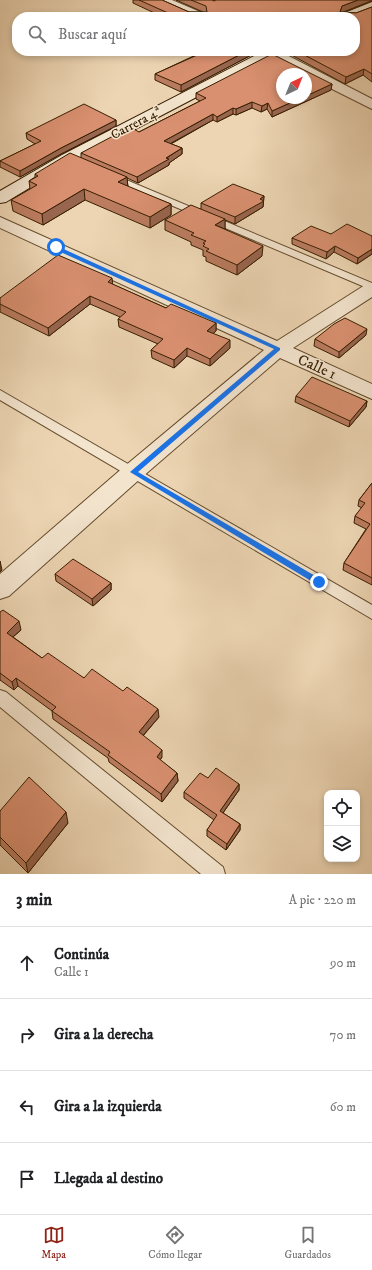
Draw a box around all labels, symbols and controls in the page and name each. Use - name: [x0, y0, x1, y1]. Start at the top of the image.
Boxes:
- search box: [12, 12, 360, 56]
- icon: search: [26, 23, 48, 45]
- text: Buscar aquí: [58, 25, 126, 44]
- north arrow: [276, 68, 312, 104]
- street label: Carrera 4ª: [108, 103, 164, 143]
- route start: [47, 238, 65, 256]
- street label: Calle 1: [295, 350, 339, 384]
- route end: [310, 573, 328, 591]
- map controls: [324, 790, 360, 862]
- button: locate: [324, 790, 360, 826]
- button: layers: [324, 826, 360, 862]
- text: 3 min: [16, 889, 52, 911]
- text: A pie · 220 m: [289, 892, 356, 908]
- text: Continúa: [54, 945, 109, 964]
- icon: ahead: [16, 952, 38, 974]
- text: 90 m: [330, 955, 356, 971]
- text: Calle 1: [54, 964, 89, 980]
- icon: right: [16, 1024, 38, 1046]
- text: Gira a la derecha: [54, 1025, 153, 1044]
- text: 70 m: [330, 1027, 356, 1043]
- icon: left: [16, 1096, 38, 1118]
- text: Gira a la izquierda: [54, 1097, 162, 1116]
- text: 60 m: [330, 1099, 356, 1115]
- icon: arrive: [16, 1168, 38, 1190]
- text: Llegada al destino: [54, 1169, 163, 1188]
- tab: Mapa: [41, 1224, 66, 1262]
- tab: Cómo llegar: [148, 1224, 202, 1262]
- tab: Guardados: [284, 1224, 331, 1262]

